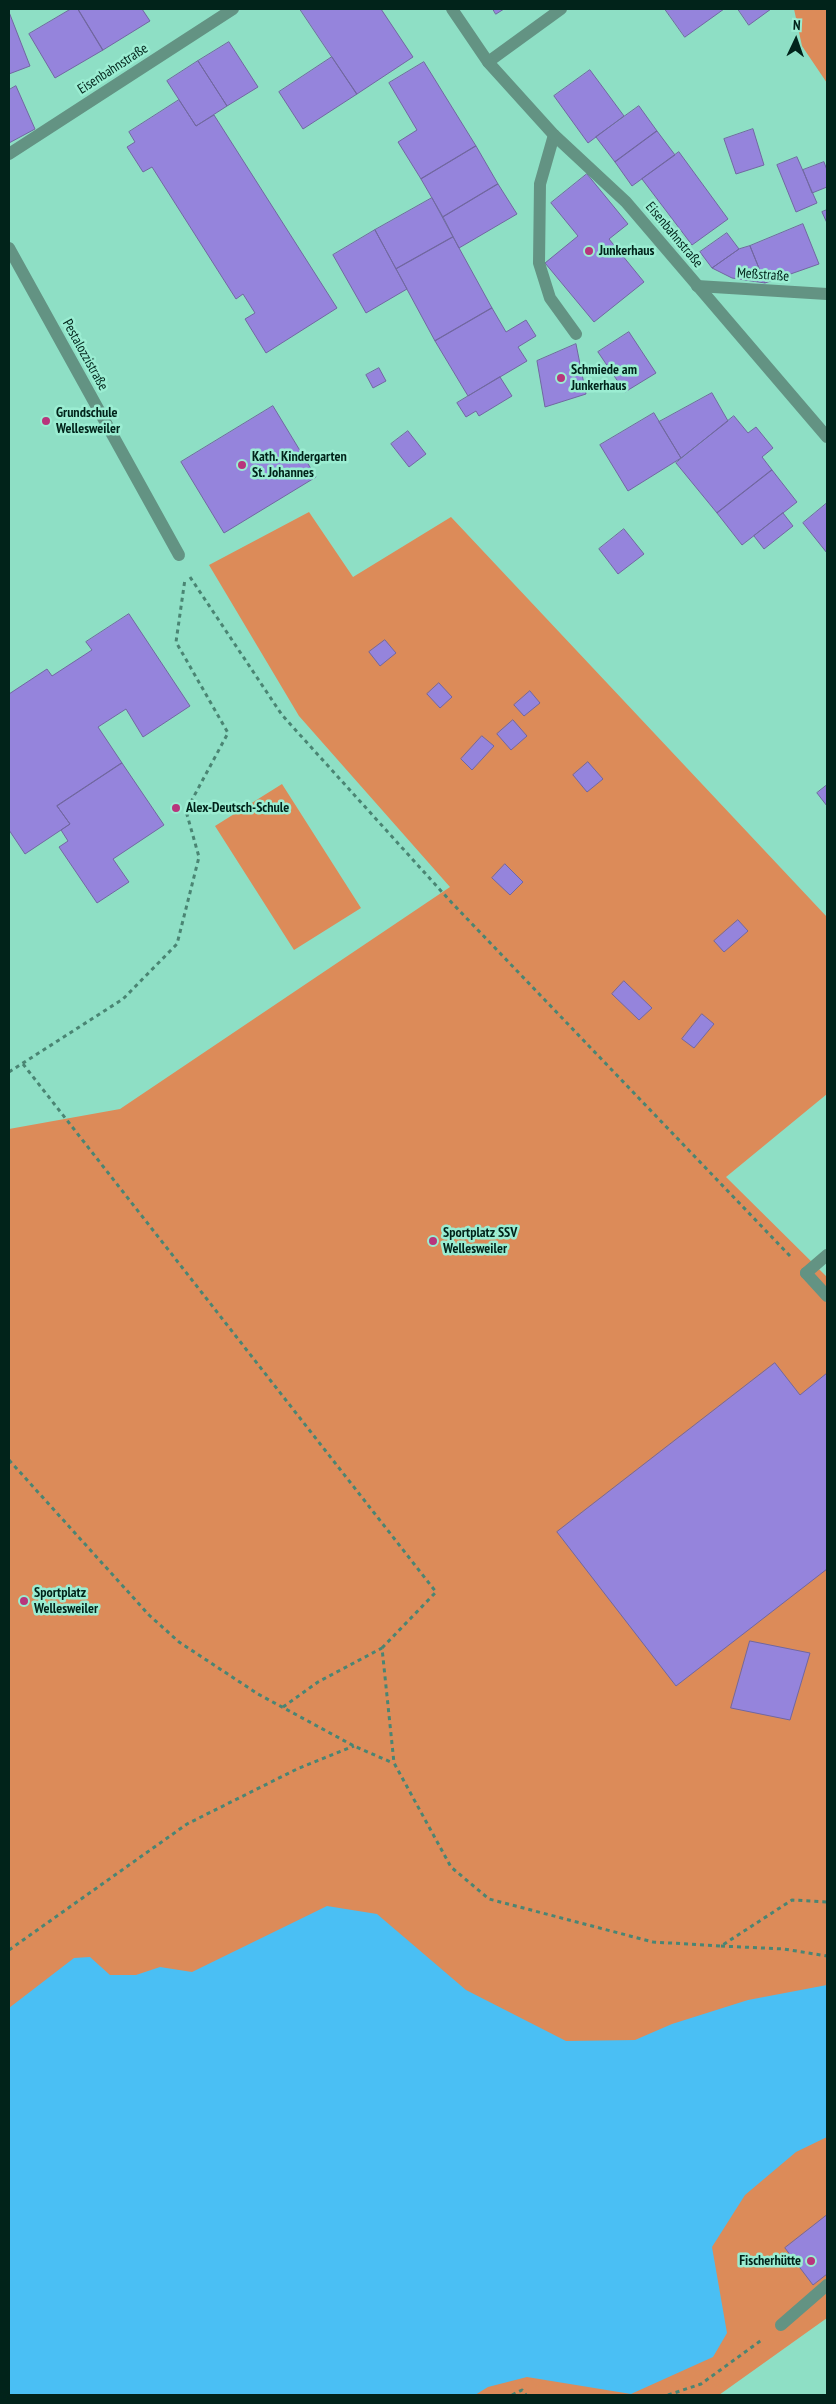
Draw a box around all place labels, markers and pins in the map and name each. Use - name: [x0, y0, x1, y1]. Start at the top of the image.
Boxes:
- place label: Junkerhaus: [599, 243, 655, 259]
- marker: Junkerhaus: [583, 245, 595, 257]
- place label: Schmiede am Junkerhaus: [571, 362, 637, 394]
- marker: Schmiede am Junkerhaus: [555, 372, 567, 384]
- place label: Grundschule Wellesweiler: [56, 405, 120, 438]
- marker: Grundschule Wellesweiler: [40, 415, 52, 427]
- place label: Kath. Kindergarten St. Johannes: [252, 449, 347, 482]
- marker: Kath. Kindergarten St. Johannes: [236, 459, 248, 471]
- place label: Alex-Deutsch-Schule: [186, 800, 289, 816]
- marker: Alex-Deutsch-Schule: [170, 802, 182, 814]
- place label: Sportplatz SSV Wellesweiler: [443, 1225, 517, 1258]
- marker: Sportplatz SSV Wellesweiler: [427, 1235, 439, 1247]
- place label: Sportplatz Wellesweiler: [34, 1585, 98, 1618]
- marker: Sportplatz Wellesweiler: [18, 1595, 30, 1607]
- place label: Fischerhütte: [739, 2253, 801, 2269]
- marker: Fischerhütte: [805, 2255, 817, 2267]

